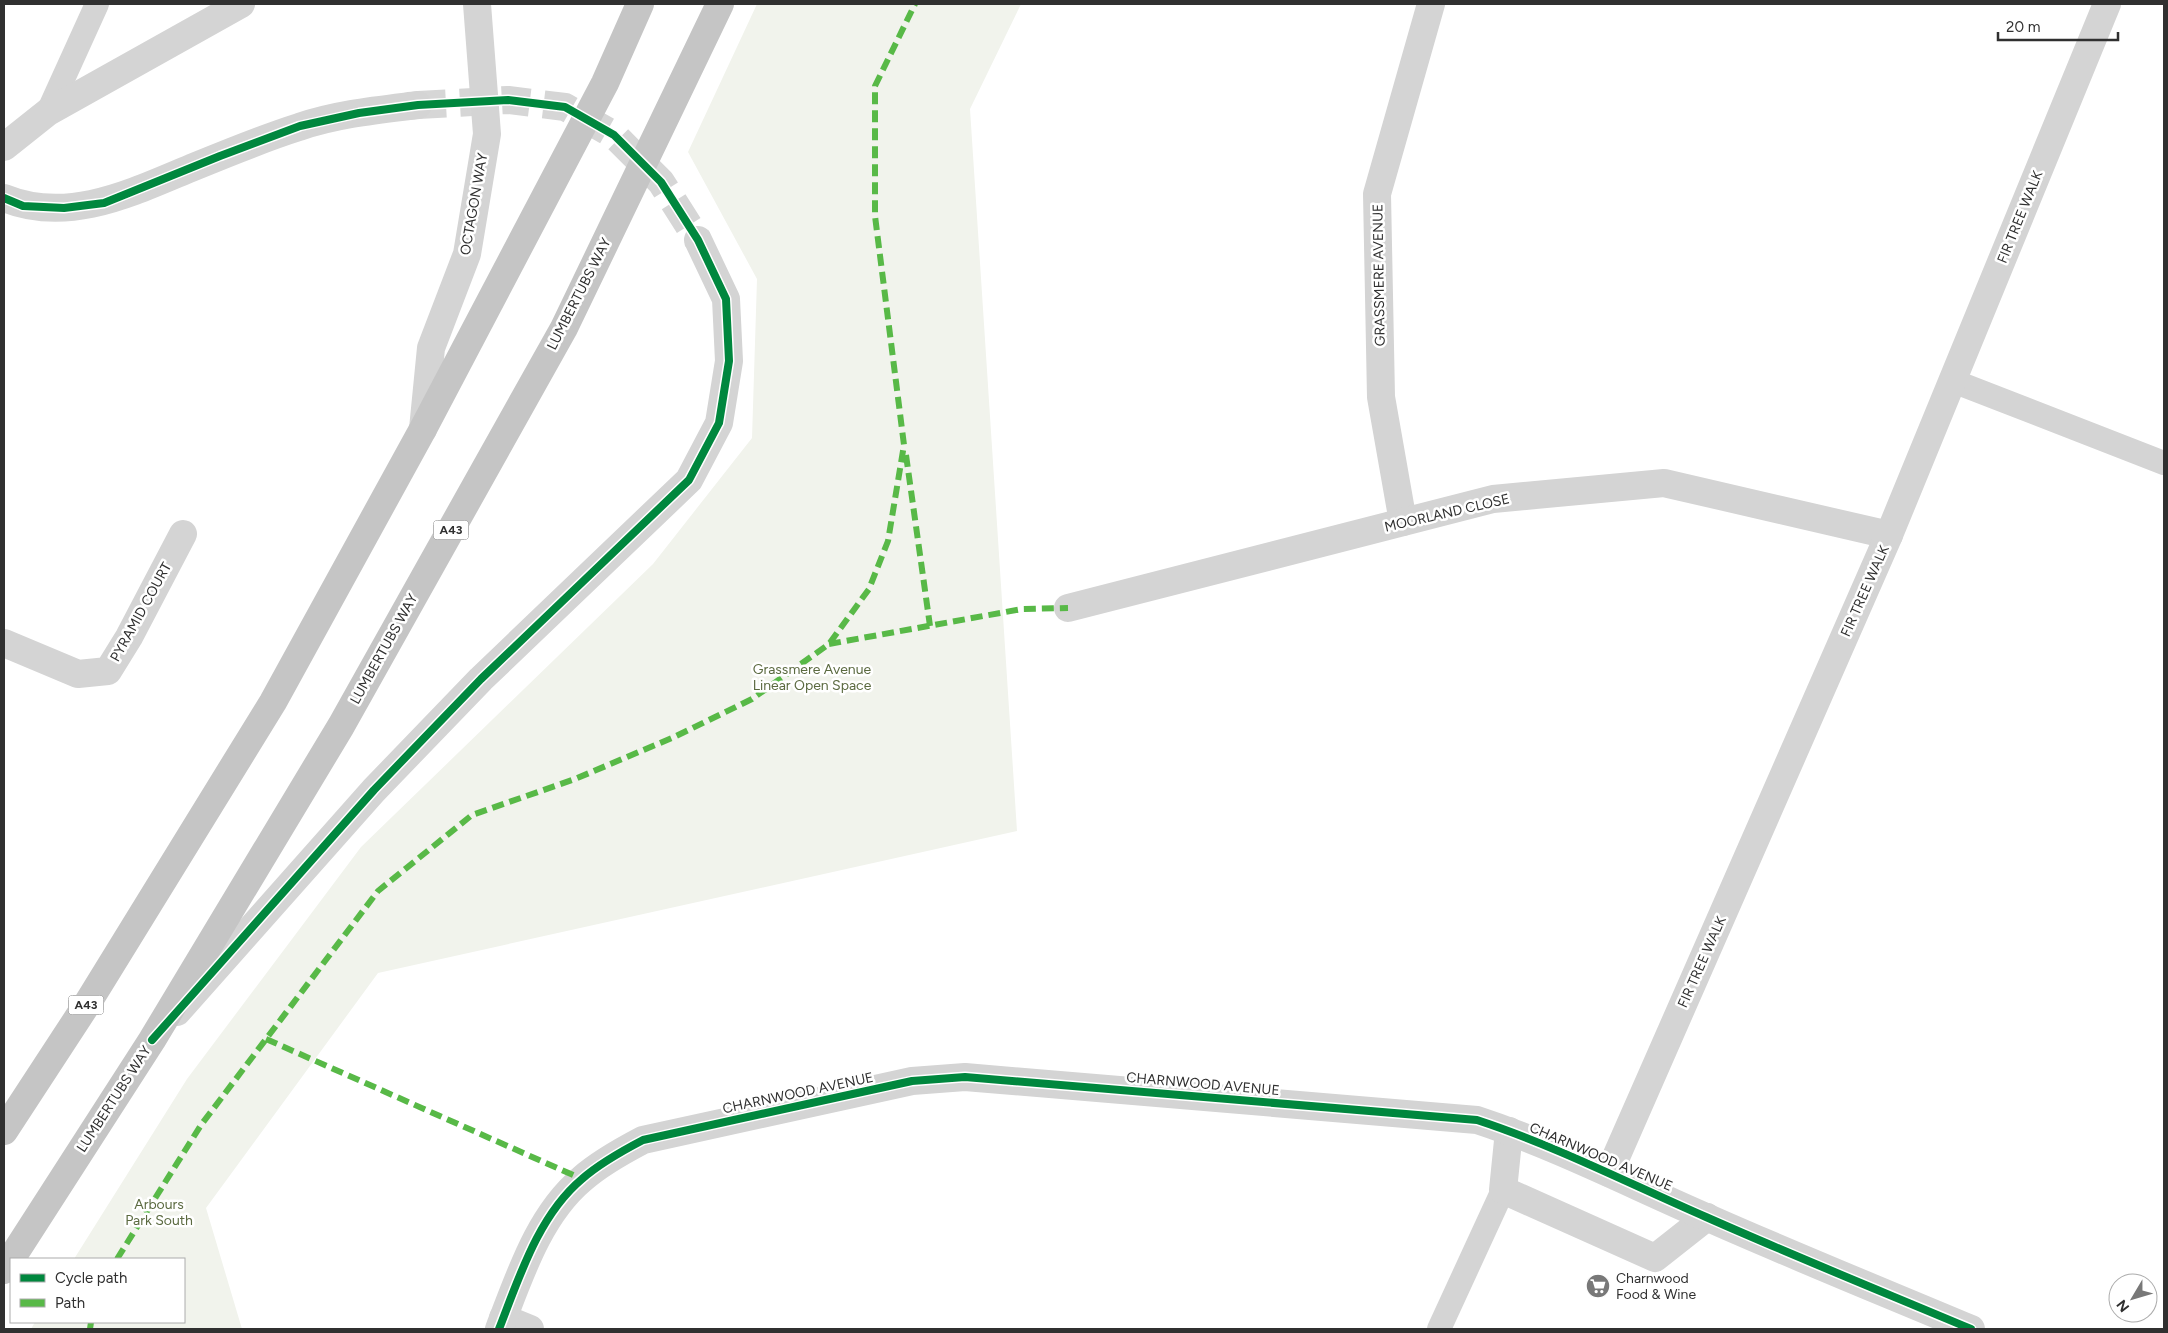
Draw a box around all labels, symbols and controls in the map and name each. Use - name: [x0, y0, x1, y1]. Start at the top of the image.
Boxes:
- scale bar: [1998, 10, 2118, 42]
- text: 20 m: [2006, 18, 2040, 36]
- street label: OCTAGON WAY: [457, 151, 491, 256]
- street label: FIR TREE WALK: [1994, 168, 2046, 266]
- street label: GRASSMERE AVENUE: [1369, 204, 1389, 346]
- street label: LUMBERTUBS WAY: [543, 235, 615, 353]
- street label: MOORLAND CLOSE: [1383, 490, 1511, 536]
- road number: A43: [434, 520, 468, 540]
- street label: FIR TREE WALK: [1837, 542, 1893, 639]
- street label: PYRAMID COURT: [107, 559, 175, 665]
- street label: LUMBERTUBS WAY: [347, 590, 422, 707]
- park label: Grassmere Avenue Linear Open Space: [753, 661, 872, 694]
- street label: FIR TREE WALK: [1674, 913, 1730, 1010]
- road number: A43: [68, 996, 104, 1014]
- street label: LUMBERTUBS WAY: [73, 1042, 155, 1155]
- street label: CHARNWOOD AVENUE: [721, 1069, 875, 1117]
- street label: CHARNWOOD AVENUE: [1126, 1069, 1280, 1099]
- street label: CHARNWOOD AVENUE: [1527, 1119, 1675, 1195]
- park label: Arbours Park South: [125, 1196, 193, 1229]
- legend: [10, 1258, 185, 1323]
- text: Cycle path: [55, 1269, 127, 1287]
- place label: Charnwood Food & Wine: [1616, 1270, 1696, 1303]
- supermarket icon: Charnwood Food & Wine: [1585, 1273, 1611, 1299]
- north arrow: [2108, 1273, 2158, 1323]
- text: Path: [55, 1294, 85, 1312]
- text: N: [2113, 1296, 2133, 1315]

